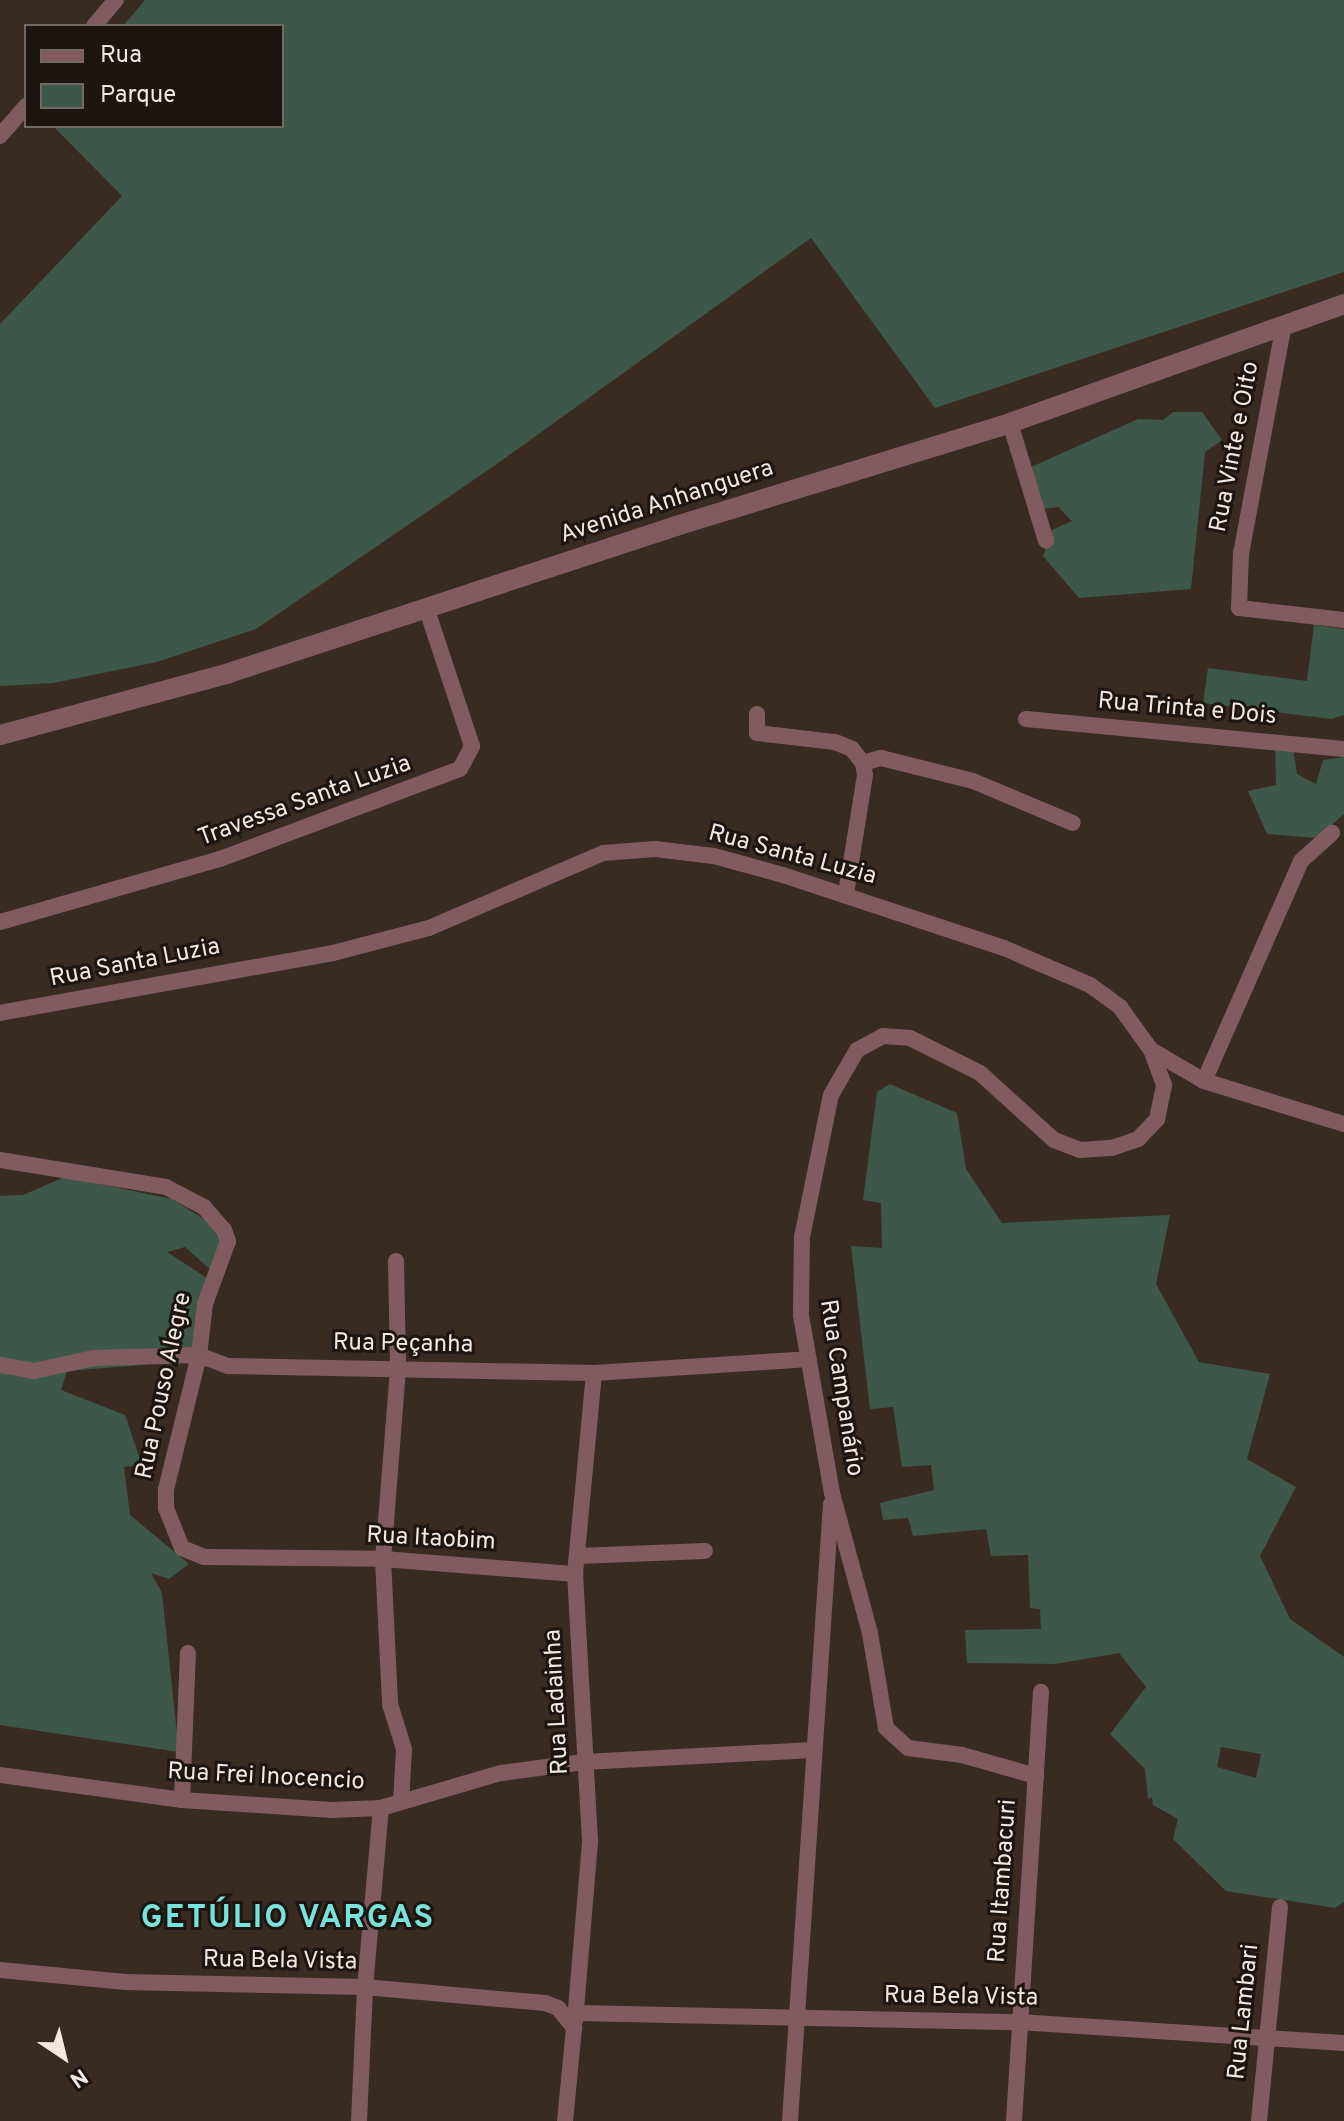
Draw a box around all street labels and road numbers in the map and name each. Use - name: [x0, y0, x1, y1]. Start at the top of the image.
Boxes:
- street label: Rua Vinte e Oito: [1205, 359, 1267, 535]
- street label: Avenida Anhanguera: [556, 455, 778, 551]
- street label: Rua Trinta e Dois: [1096, 688, 1278, 732]
- street label: Travessa Santa Luzia: [195, 750, 415, 854]
- street label: Rua Santa Luzia: [705, 820, 879, 892]
- street label: Rua Santa Luzia: [47, 933, 223, 995]
- street label: Rua Pouso Alegre: [131, 1290, 199, 1482]
- street label: Rua Campanário: [812, 1298, 868, 1478]
- street label: Rua Peçanha: [332, 1329, 474, 1361]
- street label: Rua Itaobim: [366, 1522, 496, 1558]
- street label: Rua Ladainha: [540, 1628, 576, 1776]
- street label: Rua Frei Inocencio: [167, 1758, 365, 1798]
- street label: Rua Itambacuri: [984, 1798, 1024, 1964]
- street label: Rua Lambari: [1224, 1943, 1266, 2081]
- street label: Rua Bela Vista: [202, 1946, 358, 1978]
- street label: Rua Bela Vista: [883, 1982, 1039, 2014]

